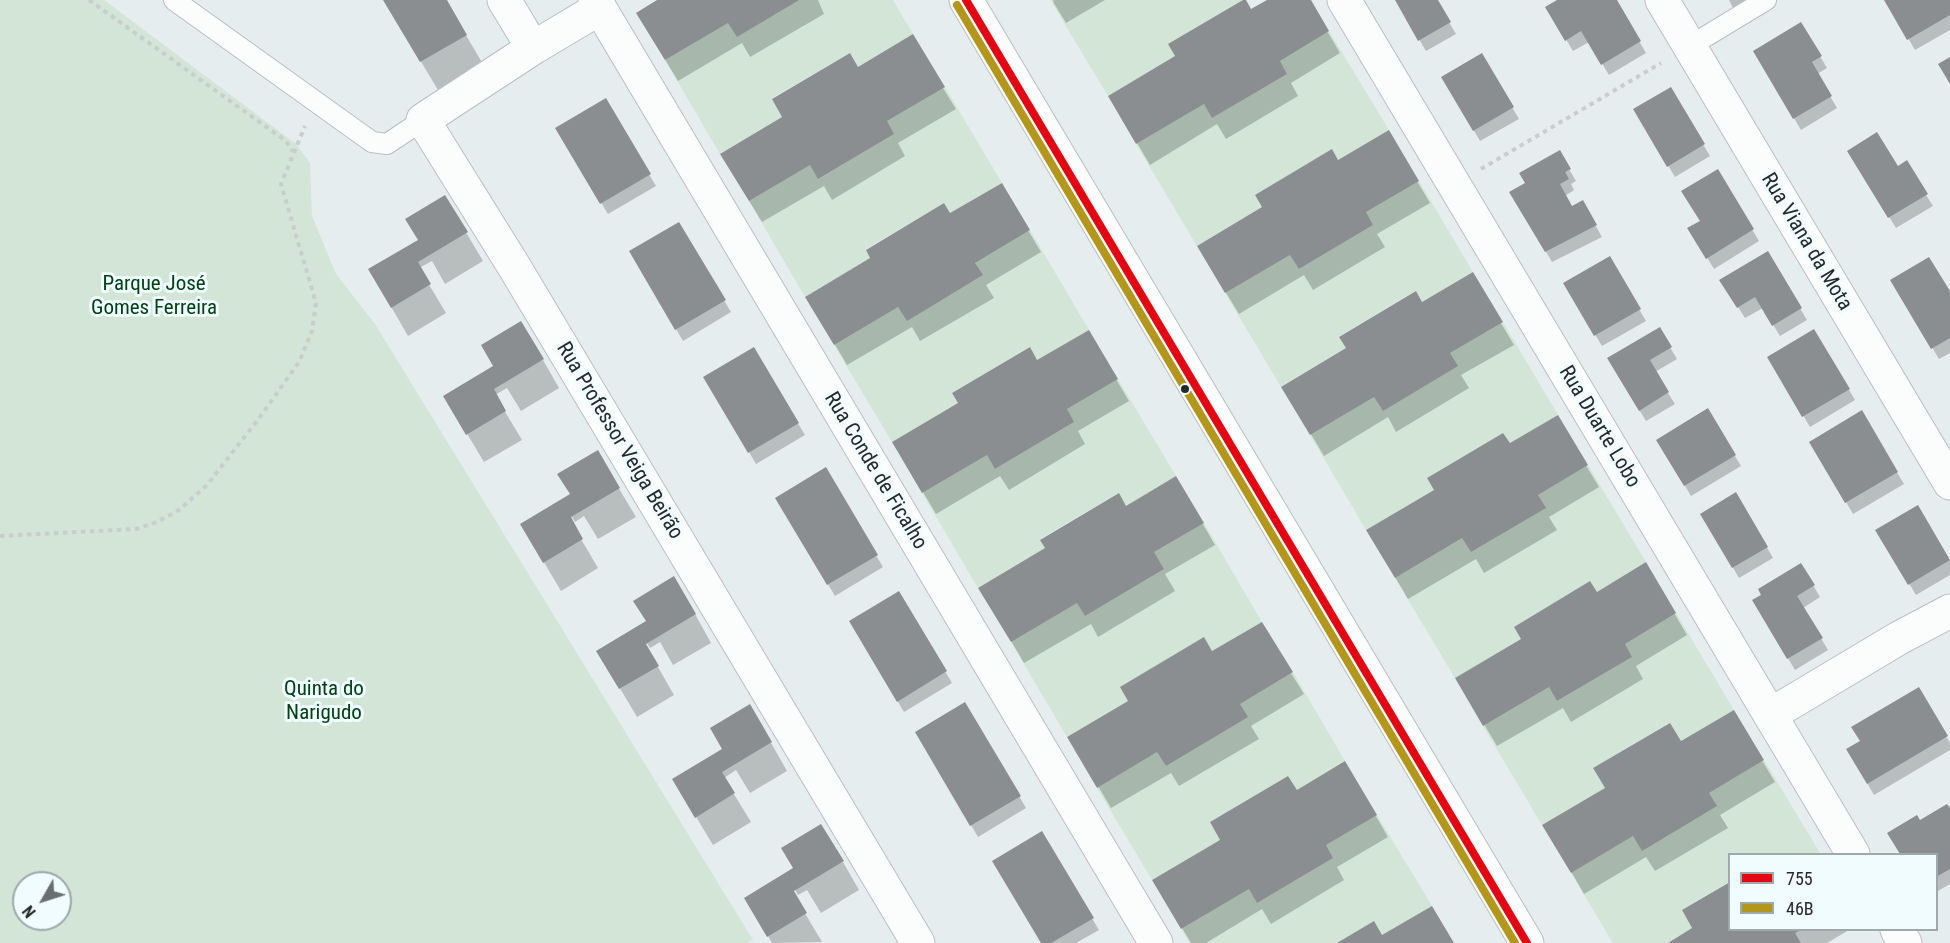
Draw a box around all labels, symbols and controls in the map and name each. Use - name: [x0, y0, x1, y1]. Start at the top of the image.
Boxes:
- street label: Rua Viana da Mota: [1755, 169, 1857, 315]
- park label: Parque José Gomes Ferreira: [91, 272, 217, 322]
- street label: Rua Professor Veiga Beirão: [550, 338, 688, 544]
- street label: Rua Duarte Lobo: [1553, 362, 1645, 492]
- unlabelled marker: [1179, 383, 1191, 395]
- street label: Rua Conde de Ficalho: [818, 388, 932, 554]
- park label: Quinta do Narigudo: [284, 677, 364, 727]
- legend: [1728, 853, 1938, 931]
- text: 755: [1786, 868, 1813, 889]
- north arrow: [12, 871, 72, 931]
- text: 46B: [1786, 898, 1814, 919]
- text: N: [19, 902, 40, 921]

